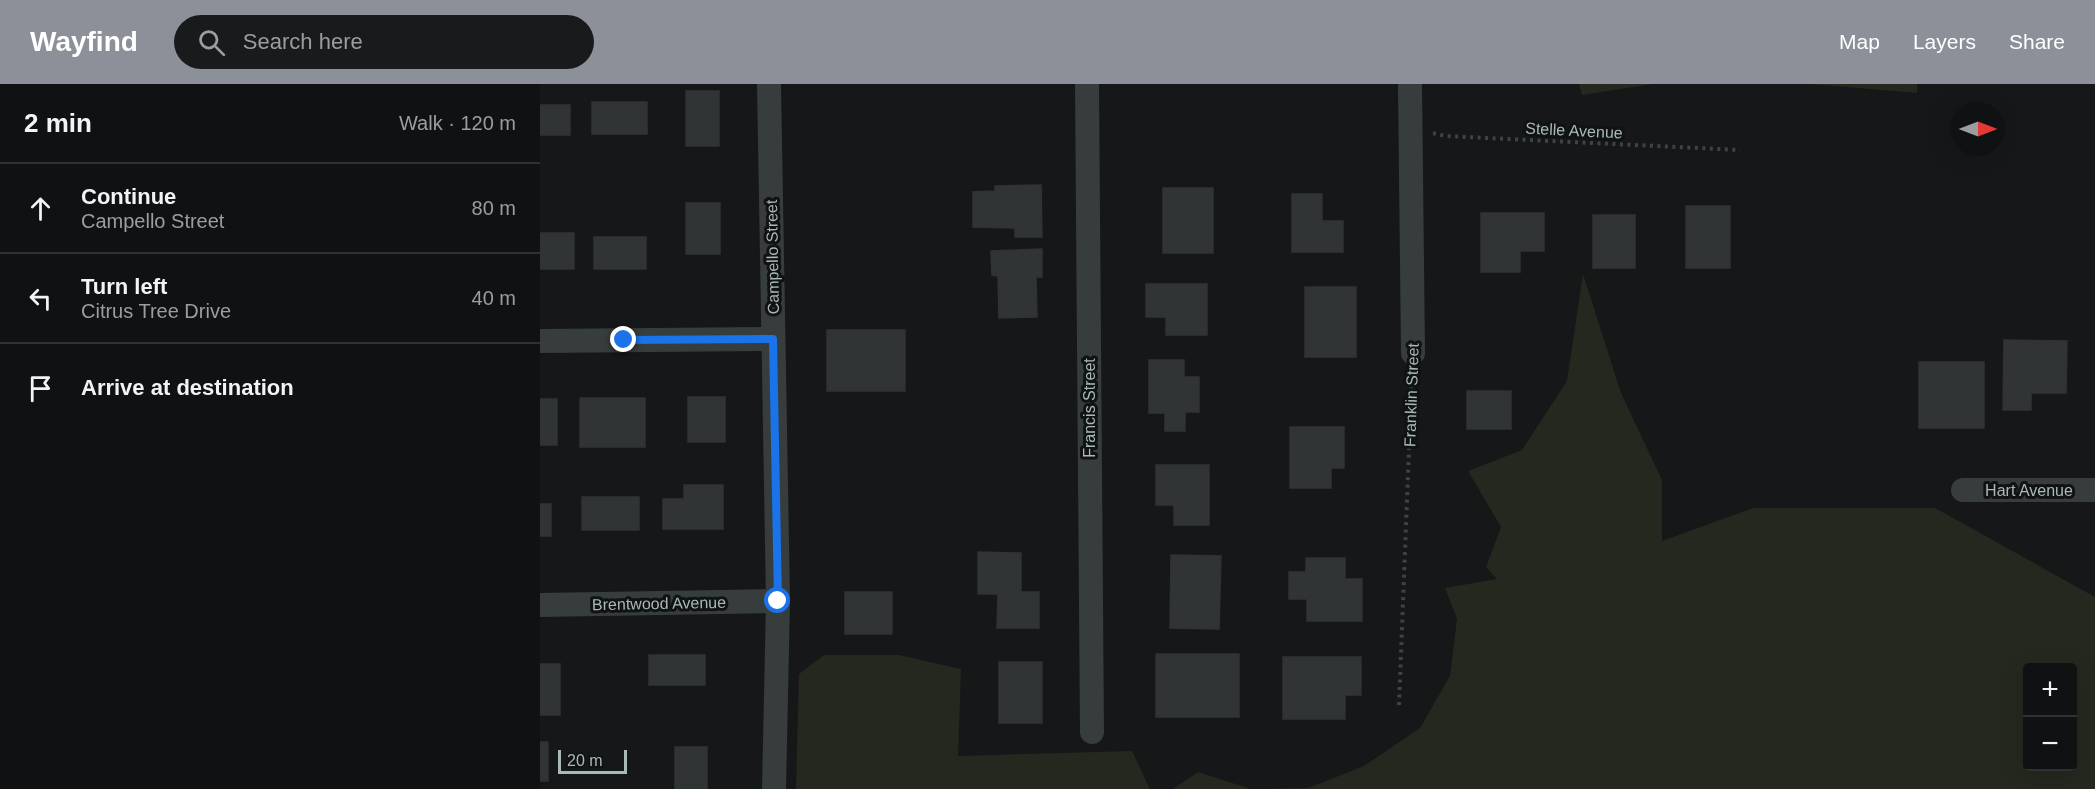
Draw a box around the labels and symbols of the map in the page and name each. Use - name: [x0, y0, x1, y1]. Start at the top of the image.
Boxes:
- north arrow: [1951, 102, 2005, 156]
- street label: Stelle Avenue: [1525, 119, 1623, 142]
- street label: Campello Street: [763, 199, 782, 314]
- route end: [610, 326, 636, 352]
- street label: Franklin Street: [1401, 342, 1422, 447]
- street label: Francis Street: [1081, 358, 1098, 458]
- street label: Hart Avenue: [1985, 482, 2073, 499]
- route start: [764, 587, 790, 613]
- street label: Brentwood Avenue: [592, 594, 726, 613]
- scale bar: [558, 747, 627, 774]

